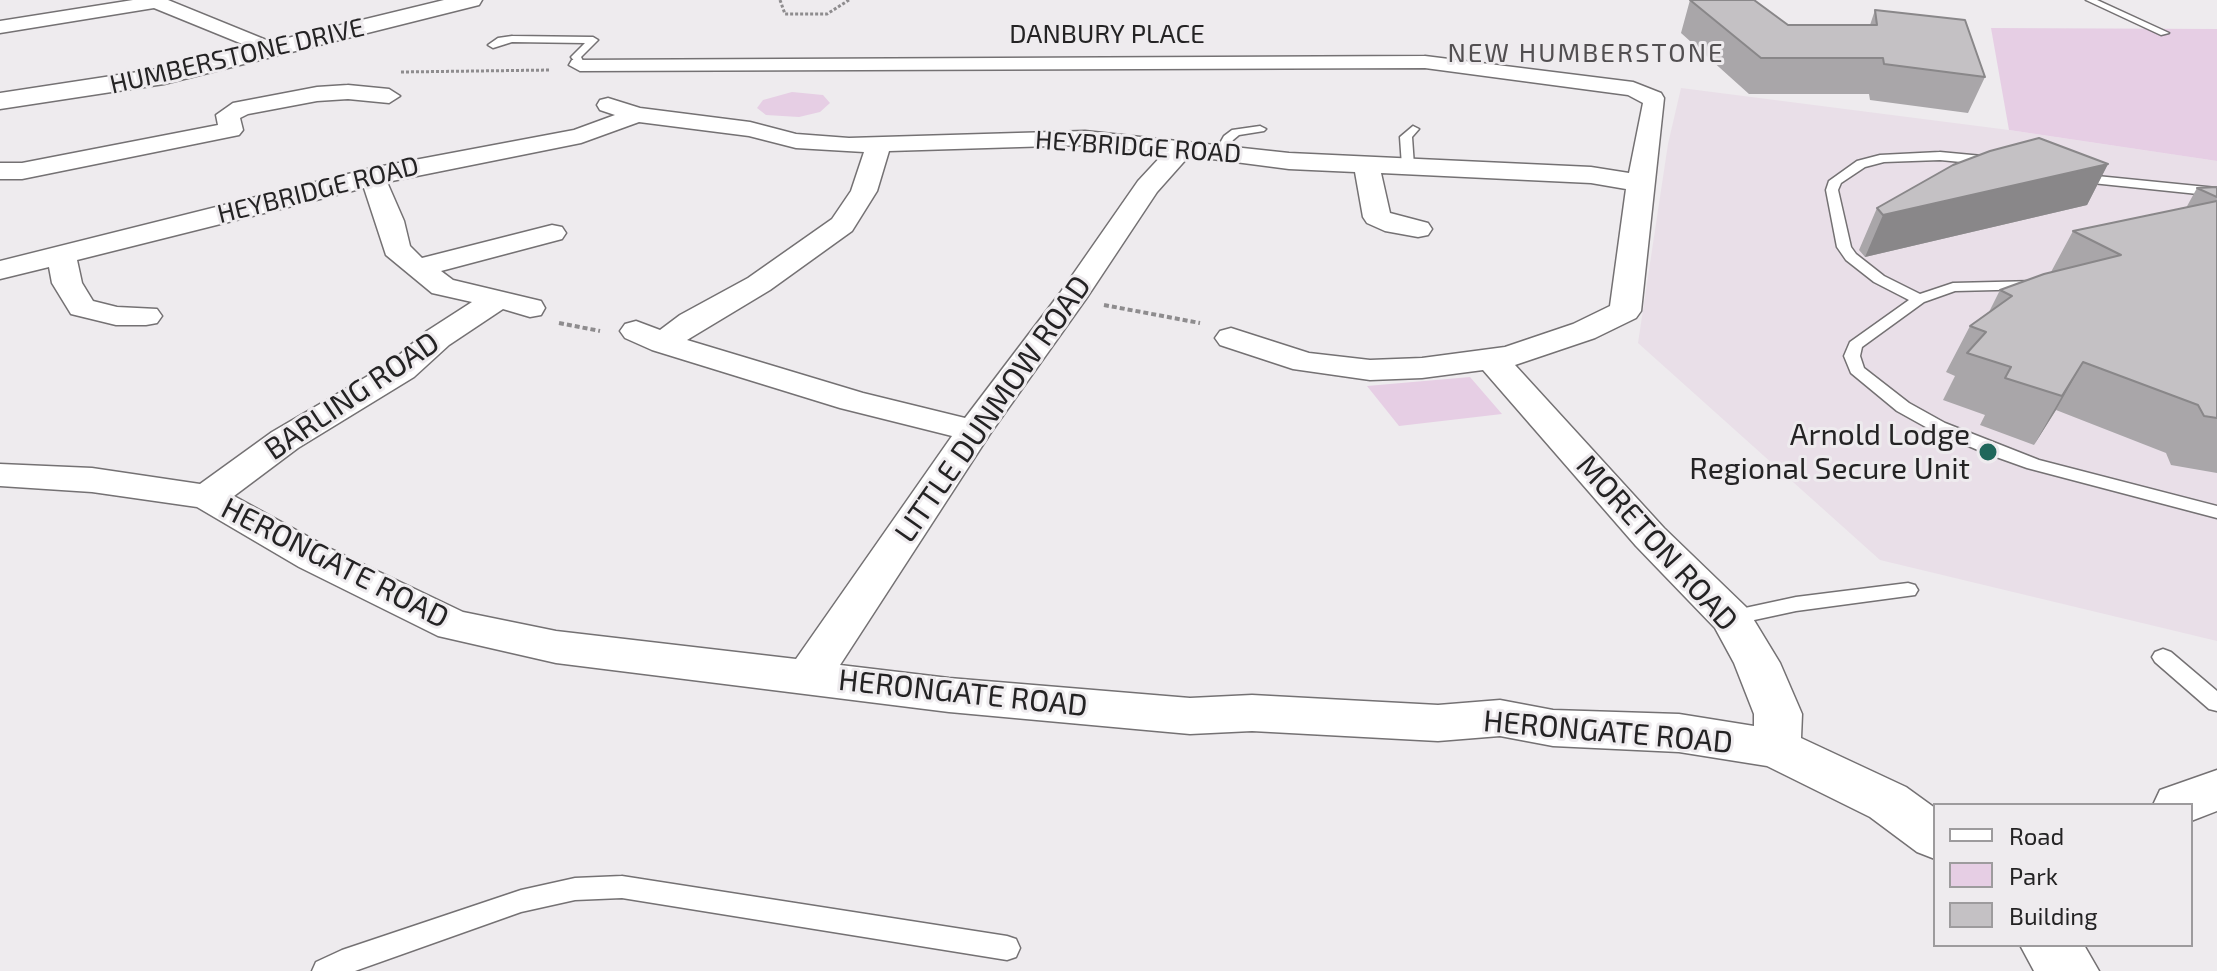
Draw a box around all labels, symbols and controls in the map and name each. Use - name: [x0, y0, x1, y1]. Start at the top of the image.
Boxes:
- street label: HUMBERSTONE DRIVE: [107, 12, 367, 100]
- street label: DANBURY PLACE: [1009, 18, 1205, 50]
- district label: NEW HUMBERSTONE: [1447, 37, 1725, 69]
- street label: HEYBRIDGE ROAD: [1034, 124, 1242, 170]
- street label: HEYBRIDGE ROAD: [214, 150, 422, 230]
- street label: LITTLE DUNMOW ROAD: [887, 269, 1099, 549]
- street label: BARLING ROAD: [258, 324, 446, 468]
- place label: Arnold Lodge Regional Secure Unit: [1689, 417, 1970, 488]
- marker: Arnold Lodge Regional Secure Unit: [1977, 441, 1999, 463]
- street label: MORETON ROAD: [1569, 448, 1745, 638]
- street label: HERONGATE ROAD: [215, 490, 455, 636]
- street label: HERONGATE ROAD: [837, 662, 1089, 724]
- street label: HERONGATE ROAD: [1482, 703, 1734, 761]
- legend: [1933, 803, 2193, 947]
- text: Road: [2009, 821, 2064, 850]
- text: Park: [2009, 861, 2058, 890]
- text: Building: [2009, 901, 2098, 930]

